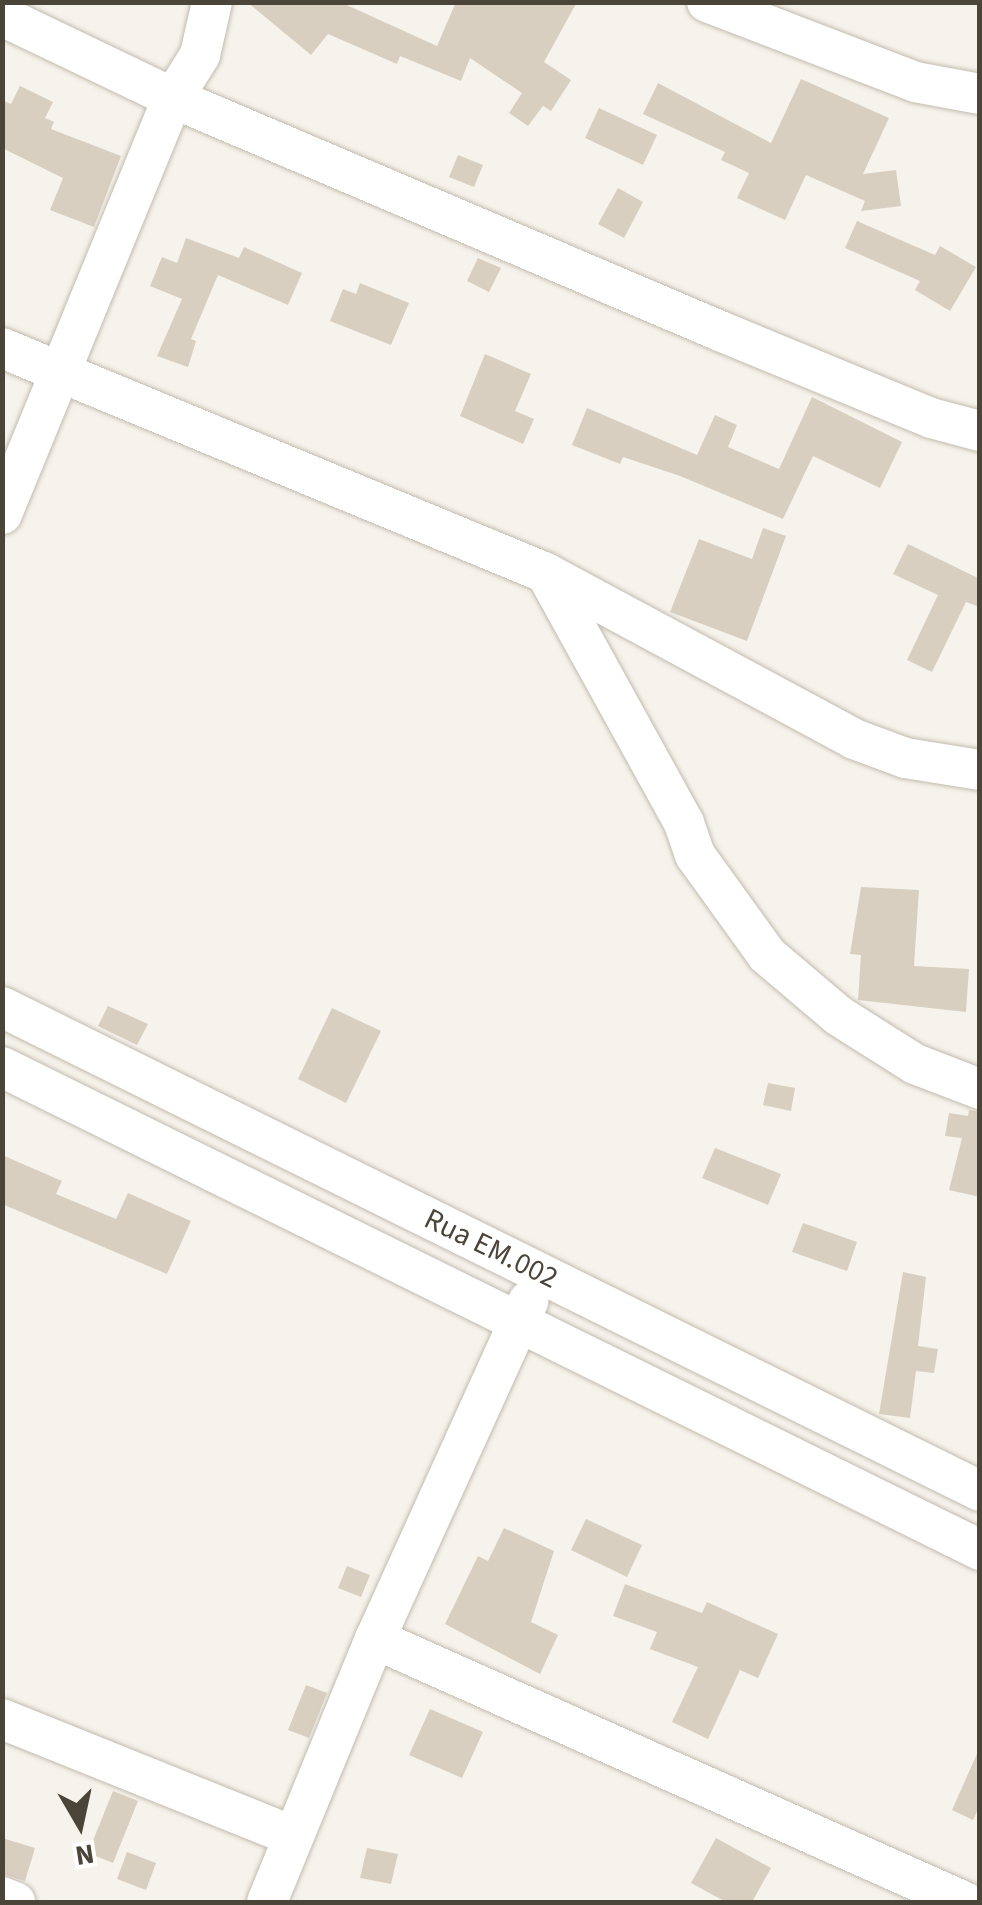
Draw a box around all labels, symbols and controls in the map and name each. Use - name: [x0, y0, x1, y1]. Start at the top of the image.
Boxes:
- street label: Rua EM.002: [418, 1201, 564, 1297]
- north arrow: [30, 1775, 130, 1875]
- text: N: [72, 1833, 97, 1876]

